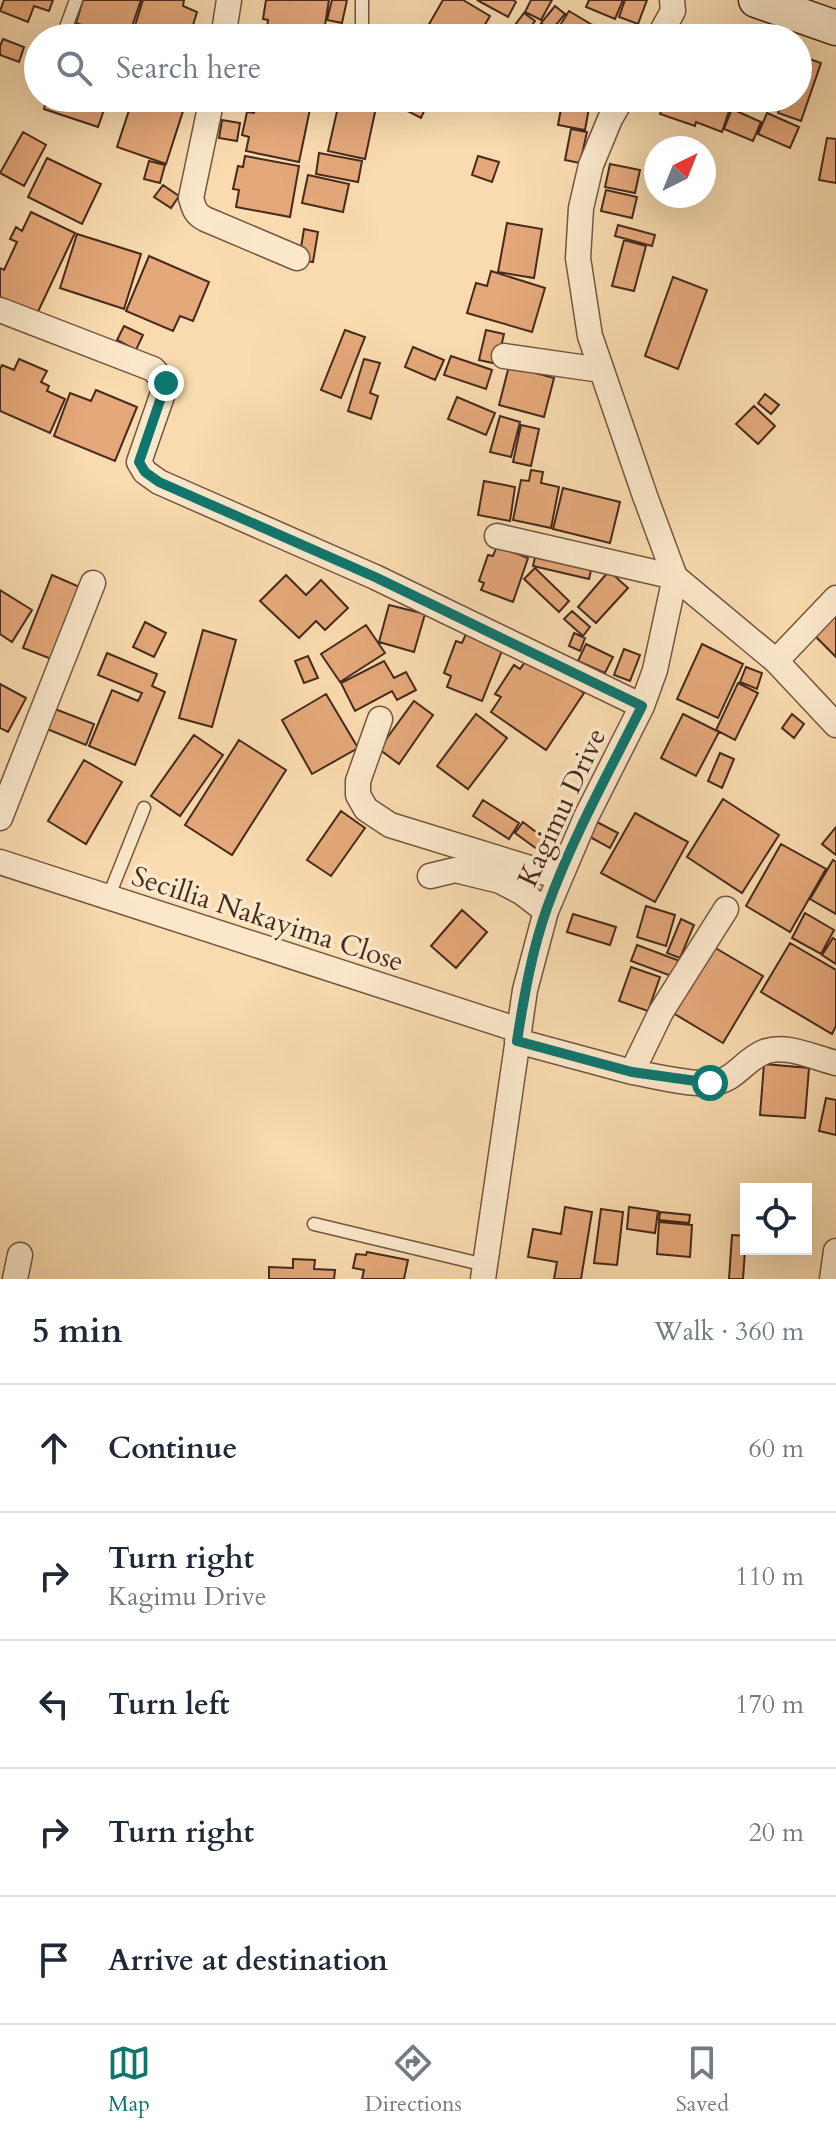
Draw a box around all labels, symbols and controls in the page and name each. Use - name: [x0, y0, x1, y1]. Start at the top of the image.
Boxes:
- search box: [24, 24, 812, 112]
- icon: search: [52, 46, 96, 90]
- text: Search here: [116, 48, 261, 89]
- north arrow: [644, 136, 716, 208]
- route end: [148, 365, 184, 401]
- street label: Kagimu Drive: [509, 722, 615, 893]
- street label: Secillia Nakayima Close: [127, 857, 409, 981]
- route start: [692, 1065, 728, 1101]
- map controls: [740, 1183, 812, 1255]
- button: locate: [740, 1183, 812, 1255]
- text: 5 min: [32, 1308, 123, 1354]
- text: Walk · 360 m: [654, 1314, 804, 1349]
- icon: ahead: [32, 1426, 76, 1470]
- text: Continue: [108, 1428, 237, 1469]
- text: 60 m: [748, 1431, 804, 1466]
- text: Turn right: [108, 1538, 254, 1579]
- icon: right: [32, 1554, 76, 1598]
- text: 110 m: [735, 1559, 804, 1594]
- text: Kagimu Drive: [108, 1579, 267, 1614]
- icon: left: [32, 1682, 76, 1726]
- text: Turn left: [108, 1684, 230, 1725]
- text: 170 m: [735, 1687, 804, 1722]
- icon: right: [32, 1810, 76, 1854]
- text: Turn right: [108, 1812, 254, 1853]
- text: 20 m: [748, 1815, 804, 1850]
- icon: arrive: [32, 1938, 76, 1982]
- text: Arrive at destination: [108, 1940, 388, 1981]
- tab: Map: [107, 2041, 151, 2119]
- tab: Directions: [365, 2041, 462, 2119]
- tab: Saved: [676, 2041, 729, 2119]

